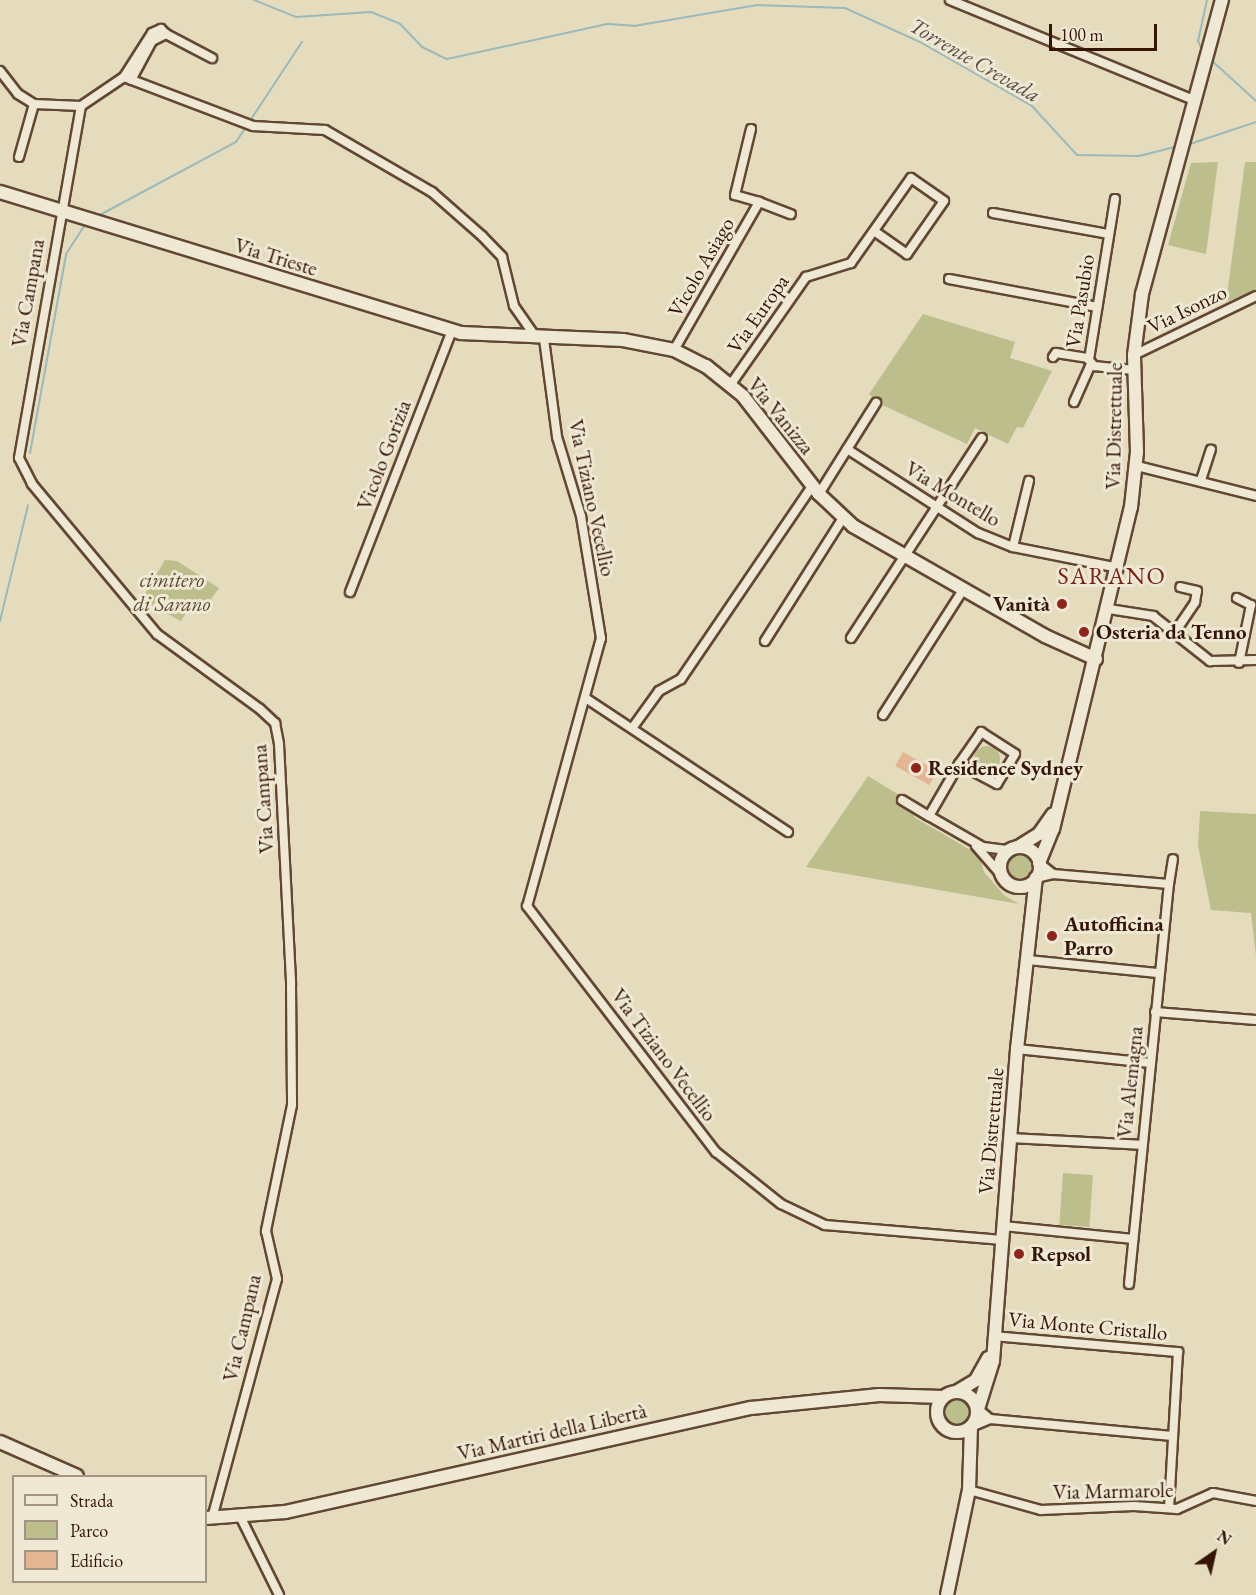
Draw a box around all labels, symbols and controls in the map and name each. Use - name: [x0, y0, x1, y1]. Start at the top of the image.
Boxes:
- water label: Torrente Crevada: [905, 12, 1045, 108]
- scale bar: [1052, 12, 1160, 50]
- text: 100 m: [1060, 23, 1104, 46]
- street label: Vicolo Asiago: [662, 213, 740, 321]
- street label: Via Trieste: [232, 232, 320, 282]
- street label: Via Campana: [6, 237, 50, 349]
- street label: Via Pasubio: [1060, 252, 1100, 350]
- street label: Via Europa: [722, 270, 794, 358]
- street label: Via Isonzo: [1143, 279, 1231, 339]
- street label: Via Distrettuale: [1100, 362, 1128, 490]
- street label: Via Vanizza: [742, 372, 820, 460]
- street label: Vicolo Gorizia: [351, 396, 417, 514]
- street label: Via Tiziano Vecellio: [563, 417, 621, 579]
- street label: Via Montello: [901, 456, 1005, 532]
- district label: SARANO: [1058, 562, 1166, 590]
- park label: cimitero di Sarano: [134, 567, 210, 617]
- place label: Vanità: [993, 591, 1050, 617]
- marker: Vanità: [1055, 597, 1069, 611]
- place label: Osteria da Tenno: [1096, 619, 1247, 645]
- marker: Osteria da Tenno: [1077, 625, 1091, 639]
- street label: Via Campana: [247, 744, 279, 854]
- place label: Residence Sydney: [928, 755, 1083, 781]
- marker: Residence Sydney: [909, 761, 923, 775]
- place label: Autofficina Parro: [1064, 911, 1164, 961]
- marker: Autofficina Parro: [1045, 929, 1059, 943]
- street label: Via Tiziano Vecellio: [606, 984, 722, 1126]
- street label: Via Alemagna: [1112, 1025, 1148, 1139]
- street label: Via Distrettuale: [973, 1067, 1009, 1195]
- place label: Repsol: [1031, 1241, 1091, 1267]
- marker: Repsol: [1012, 1247, 1026, 1261]
- street label: Via Campana: [217, 1272, 267, 1384]
- street label: Via Monte Cristallo: [1007, 1306, 1169, 1346]
- street label: Via Martiri della Libertà: [455, 1398, 649, 1466]
- legend: [12, 1475, 207, 1583]
- street label: Via Marmarole: [1053, 1477, 1173, 1505]
- text: Strada: [70, 1489, 114, 1512]
- text: Parco: [70, 1519, 108, 1542]
- north arrow: [1184, 1523, 1244, 1583]
- text: N: [1213, 1525, 1236, 1550]
- text: Edificio: [70, 1549, 123, 1572]

